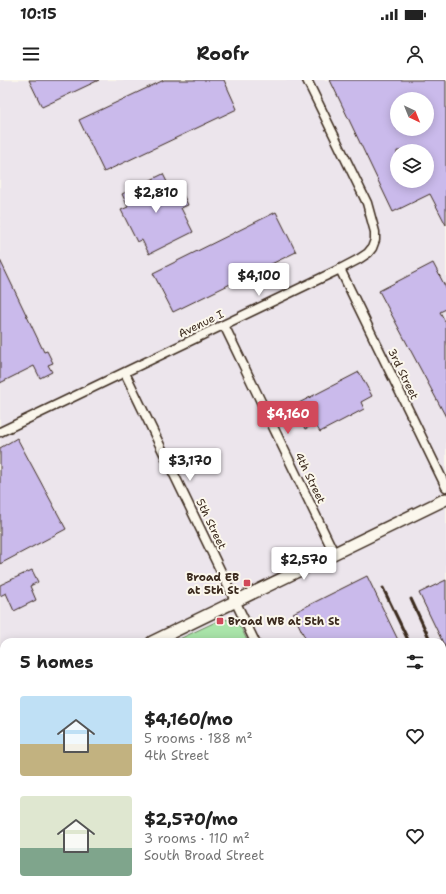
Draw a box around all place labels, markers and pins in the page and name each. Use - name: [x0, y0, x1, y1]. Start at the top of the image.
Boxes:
- pin: $2,810: [123, 180, 189, 214]
- pin: $4,100: [226, 263, 292, 297]
- pin: $4,160: [255, 401, 321, 435]
- pin: $3,170: [157, 448, 223, 482]
- pin: $2,570: [271, 547, 337, 581]
- place label: Broad EB at 5th St: [186, 570, 240, 598]
- marker: Broad EB at 5th St: [242, 578, 252, 588]
- place label: Broad WB at 5th St: [228, 614, 340, 629]
- marker: Broad WB at 5th St: [215, 616, 225, 626]

